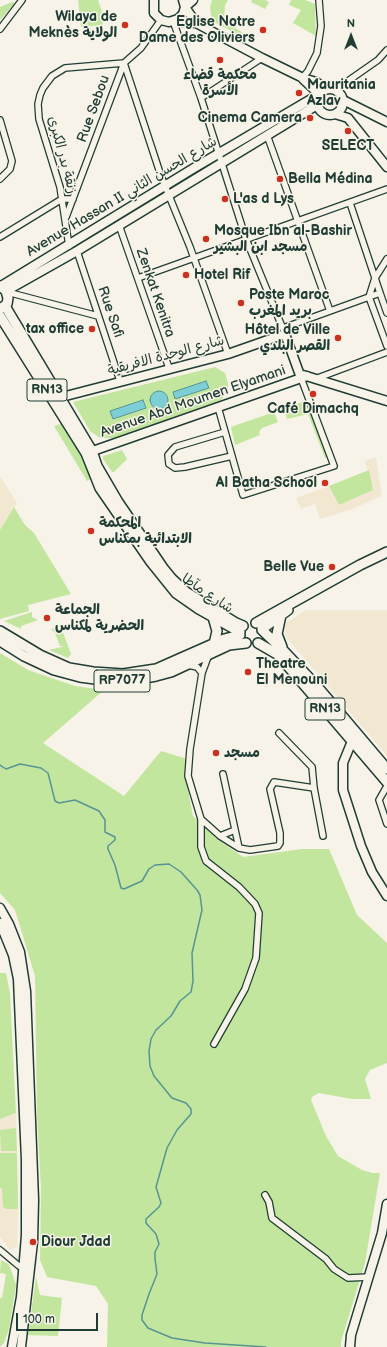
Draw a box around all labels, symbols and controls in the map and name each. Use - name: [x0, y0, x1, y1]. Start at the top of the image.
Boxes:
- place label: Wilaya de Meknès الولاية: [28, 9, 117, 42]
- place label: Eglise Notre Dame des Oliviers: [139, 14, 255, 46]
- north arrow: [331, 16, 371, 56]
- text: N: [347, 17, 355, 30]
- marker: Wilaya de Meknès الولاية: [120, 20, 130, 30]
- marker: Eglise Notre Dame des Oliviers: [258, 25, 268, 35]
- marker: محكمة قضاء الأسرة: [215, 55, 225, 65]
- place label: محكمة قضاء الأسرة: [183, 67, 257, 100]
- street label: Rue Sebou: [74, 73, 114, 145]
- place label: Mauritania Azlav: [307, 77, 376, 110]
- marker: Mauritania Azlav: [294, 88, 304, 98]
- place label: Cinema Camera: [198, 110, 302, 126]
- marker: Cinema Camera: [305, 113, 315, 123]
- street label: زنقة بدر الكبرى: [44, 114, 80, 196]
- marker: SELECT: [343, 126, 353, 136]
- street label: Avenue Hassan II شارع الحسن الثاني: [24, 133, 220, 261]
- place label: SELECT: [322, 138, 374, 154]
- place label: Bella Médina: [288, 171, 373, 187]
- marker: Bella Médina: [275, 174, 285, 184]
- place label: L'as d Lys: [233, 191, 294, 207]
- marker: L'as d Lys: [220, 194, 230, 204]
- place label: Mosque Ibn al-Bashir مسجد ابن البشير: [214, 223, 352, 256]
- marker: Mosque Ibn al-Bashir مسجد ابن البشير: [201, 234, 211, 244]
- street label: Zenkat Kenitra: [132, 246, 178, 340]
- place label: Hotel Rif: [194, 267, 250, 283]
- marker: Hotel Rif: [181, 270, 191, 280]
- street label: Rue Safi: [93, 284, 127, 340]
- place label: Poste Maroc بريد المغرب: [249, 287, 329, 320]
- marker: Poste Maroc بريد المغرب: [236, 298, 246, 308]
- place label: tax office: [26, 321, 84, 337]
- place label: Hôtel de Ville القصر البلدي: [245, 322, 330, 354]
- marker: tax office: [87, 324, 97, 334]
- street label: شارع الوحدة الافريقية: [106, 332, 226, 380]
- marker: Hôtel de Ville القصر البلدي: [333, 333, 343, 343]
- street label: Avenue Abd Moumen Elyamani: [98, 362, 288, 442]
- road number: RN13: [27, 379, 67, 401]
- marker: Café Dimachq: [308, 389, 318, 399]
- place label: Café Dimachq: [267, 401, 359, 417]
- place label: Al Batha School: [216, 475, 317, 491]
- marker: Al Batha School: [320, 478, 330, 488]
- place label: المحكمة الابتدائية بمكناس: [99, 515, 192, 548]
- marker: المحكمة الابتدائية بمكناس: [86, 526, 96, 536]
- place label: Belle Vue: [263, 559, 324, 575]
- marker: Belle Vue: [327, 562, 337, 572]
- street label: شارع مآطا: [178, 571, 236, 617]
- place label: الجماعة الحضرية لمكناس: [55, 602, 144, 634]
- marker: الجماعة الحضرية لمكناس: [42, 613, 52, 623]
- place label: Theatre El Menouni: [256, 656, 327, 688]
- marker: Theatre El Menouni: [243, 667, 253, 677]
- road number: RP7077: [94, 670, 150, 692]
- road number: RN13: [305, 698, 345, 720]
- place label: مسجد: [224, 745, 260, 761]
- marker: مسجد: [211, 748, 221, 758]
- place label: Diour Jdad: [41, 1234, 111, 1250]
- marker: Diour Jdad: [28, 1237, 38, 1247]
- scale bar: [18, 1305, 100, 1331]
- text: 100 m: [23, 1312, 55, 1327]

